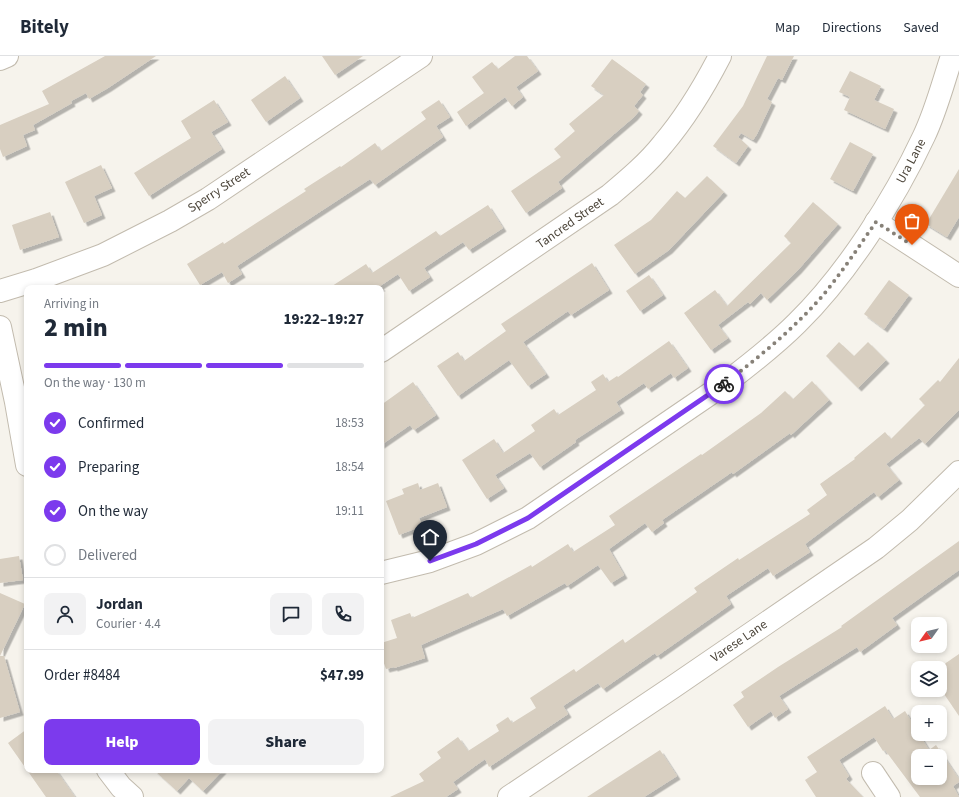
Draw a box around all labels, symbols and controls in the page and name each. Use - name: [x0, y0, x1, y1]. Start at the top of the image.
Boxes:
- text: Bitely: [20, 14, 69, 41]
- text: Map: [775, 18, 800, 38]
- text: Directions: [822, 18, 881, 38]
- text: Saved: [903, 18, 939, 38]
- street label: Ura Lane: [892, 136, 930, 186]
- street label: Sperry Street: [184, 163, 254, 217]
- street label: Tancred Street: [533, 193, 608, 253]
- pin: [895, 204, 929, 245]
- icon: bag: [901, 210, 923, 232]
- text: Arriving in: [44, 295, 99, 313]
- text: 2 min: [44, 309, 108, 346]
- text: 19:22–19:27: [283, 309, 364, 330]
- courier: [704, 364, 744, 404]
- icon: bike: [713, 373, 735, 395]
- text: On the way · 130 m: [44, 374, 146, 392]
- icon: check: [44, 412, 66, 434]
- text: Confirmed: [78, 413, 144, 434]
- text: 18:53: [335, 414, 364, 432]
- icon: check: [44, 456, 66, 478]
- text: Preparing: [78, 457, 139, 478]
- text: 18:54: [335, 458, 364, 476]
- icon: check: [44, 500, 66, 522]
- text: On the way: [78, 501, 148, 522]
- text: 19:11: [335, 502, 364, 520]
- pin: [413, 520, 447, 561]
- icon: home: [419, 526, 441, 548]
- text: Delivered: [78, 545, 137, 566]
- button: person: [44, 593, 86, 635]
- button: chat: [270, 593, 312, 635]
- button: phone: [322, 593, 364, 635]
- text: Jordan: [96, 594, 143, 615]
- text: Courier · 4.4: [96, 615, 161, 633]
- street label: Varese Lane: [707, 615, 771, 667]
- north arrow: [911, 617, 947, 653]
- map controls: [911, 617, 947, 785]
- button: layers: [911, 661, 947, 697]
- text: Order #8484: [44, 665, 120, 686]
- text: $47.99: [320, 665, 364, 686]
- button: +: [911, 705, 947, 741]
- button: Help: [44, 719, 200, 765]
- button: Share: [208, 719, 364, 765]
- button: −: [911, 749, 947, 785]

